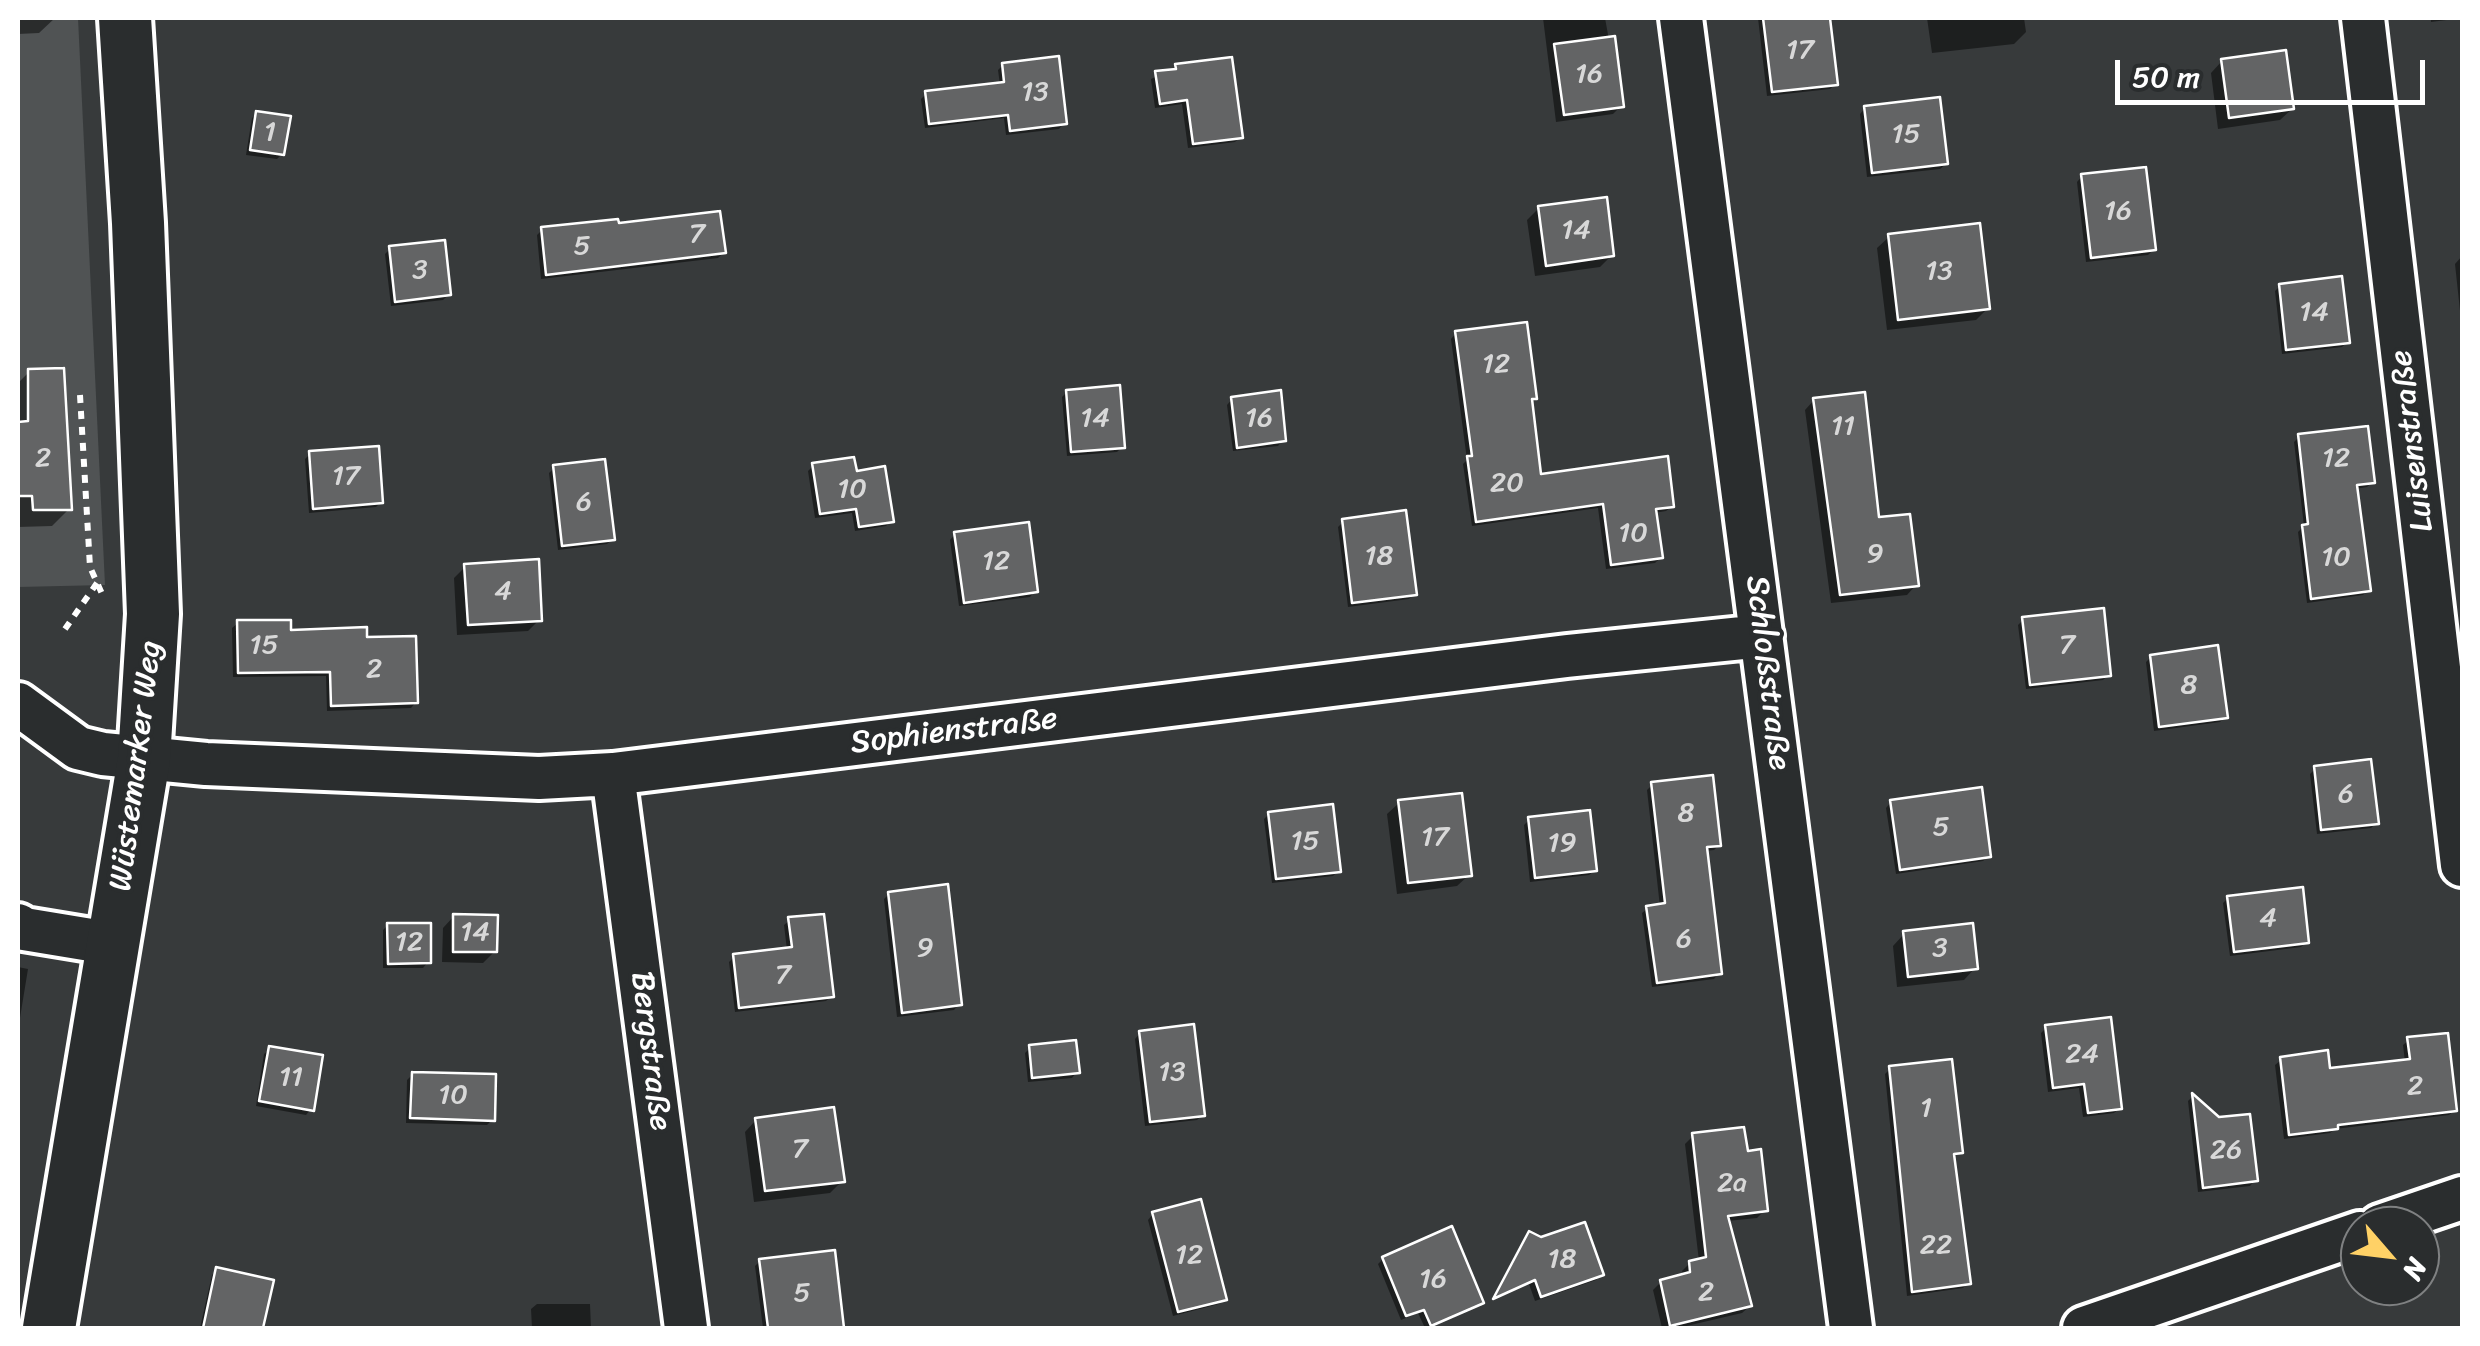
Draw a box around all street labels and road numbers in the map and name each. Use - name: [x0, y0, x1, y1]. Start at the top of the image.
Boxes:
- street label: Luisenstraße: [2383, 348, 2443, 534]
- street label: Schloßstraße: [1736, 574, 1798, 772]
- street label: Wüstemarker Weg: [103, 639, 171, 893]
- street label: Sophienstraße: [848, 700, 1060, 764]
- street label: Bergstraße: [621, 969, 679, 1133]

